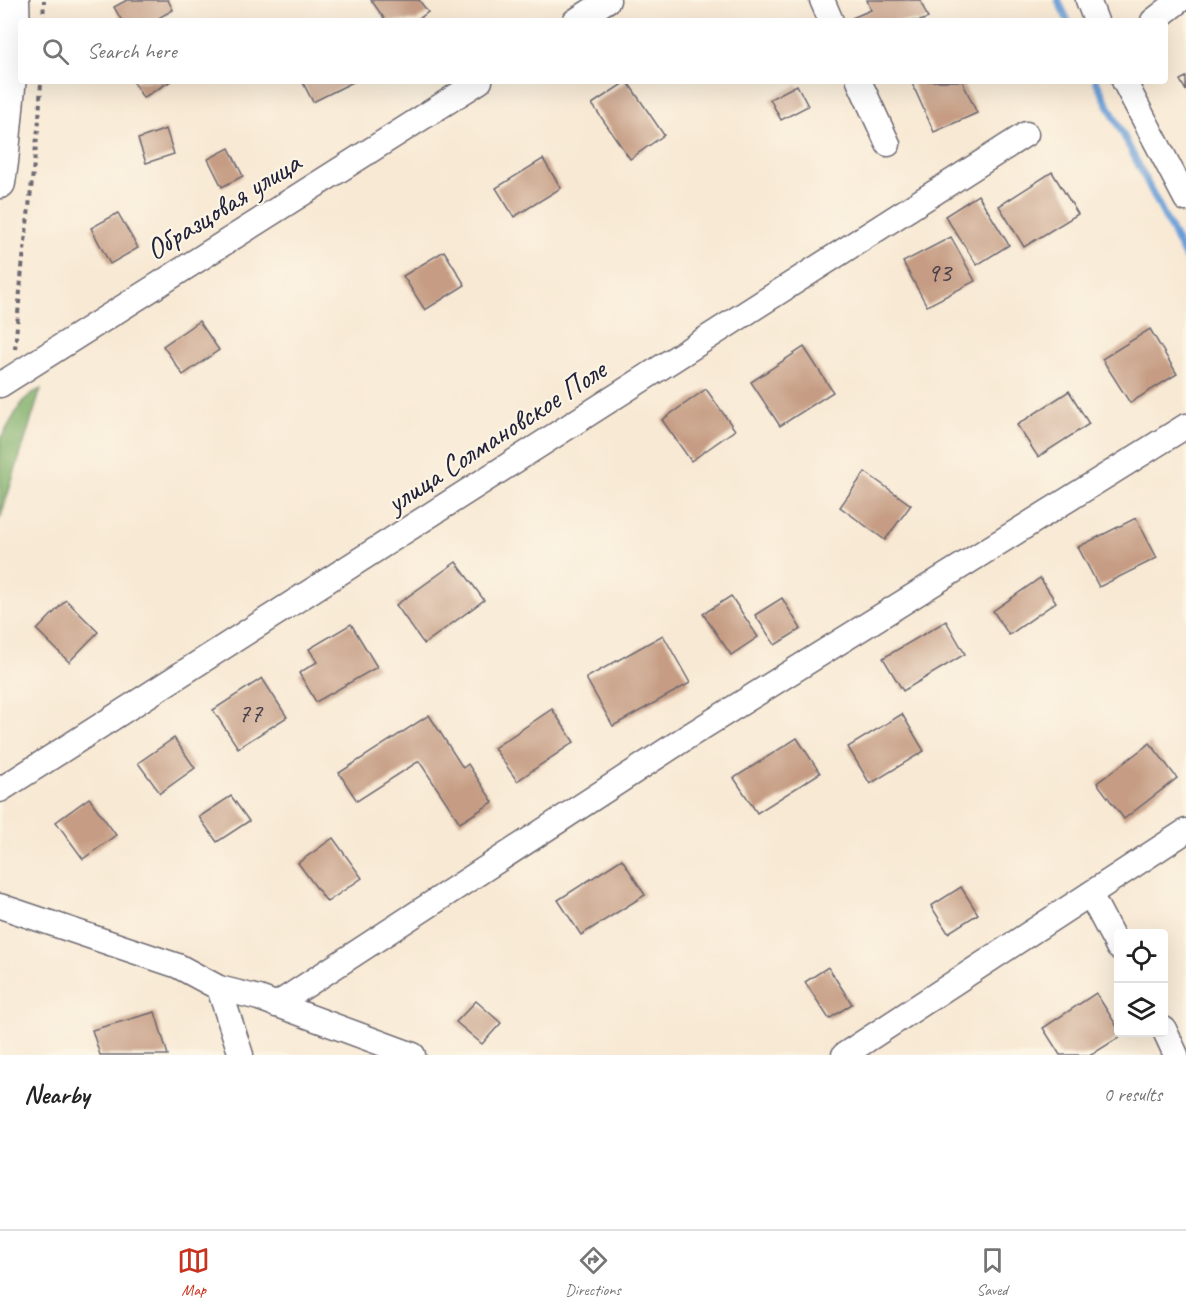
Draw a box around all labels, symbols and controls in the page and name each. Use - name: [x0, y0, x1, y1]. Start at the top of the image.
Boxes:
- search box: [18, 18, 1168, 84]
- icon: search: [39, 35, 72, 68]
- text: Search here: [87, 37, 177, 65]
- street label: Образцовая улица: [139, 142, 309, 269]
- house number: 93: [927, 255, 953, 289]
- street label: улица Солмановское Поле: [377, 350, 615, 522]
- house number: 77: [238, 696, 264, 730]
- map controls: [1114, 929, 1168, 1037]
- button: locate: [1114, 929, 1168, 983]
- button: layers: [1114, 983, 1168, 1037]
- text: Nearby: [24, 1078, 89, 1111]
- text: 0 results: [1103, 1082, 1162, 1107]
- tab: Map: [177, 1244, 210, 1300]
- tab: Directions: [565, 1244, 621, 1300]
- tab: Saved: [976, 1244, 1009, 1300]

